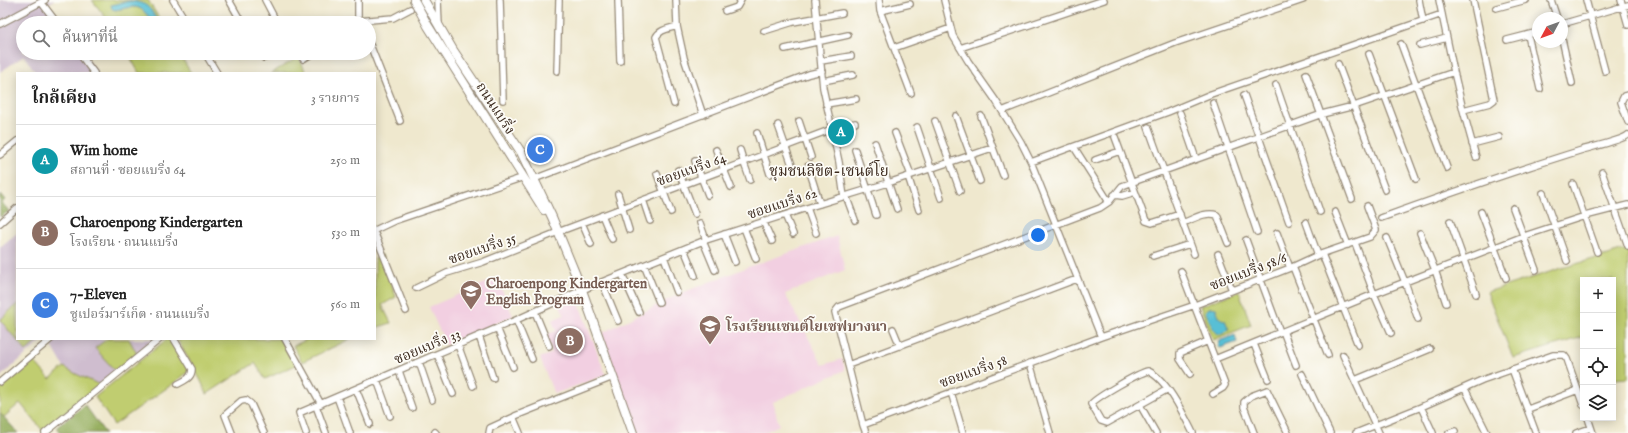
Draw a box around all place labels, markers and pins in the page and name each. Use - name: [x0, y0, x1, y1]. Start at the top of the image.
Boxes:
- pin: A: [828, 117, 854, 147]
- pin: C: [527, 135, 553, 165]
- place label: Charoenpong Kindergarten English Program: [486, 275, 648, 309]
- school or university icon: Charoenpong Kindergarten English Program: [458, 278, 484, 311]
- school or university icon: โรงเรียนเซนต์โยเซฟบางนา: [697, 313, 723, 346]
- place label: โรงเรียนเซนต์โยเซฟบางนา: [725, 316, 887, 336]
- pin: B: [557, 326, 583, 356]

